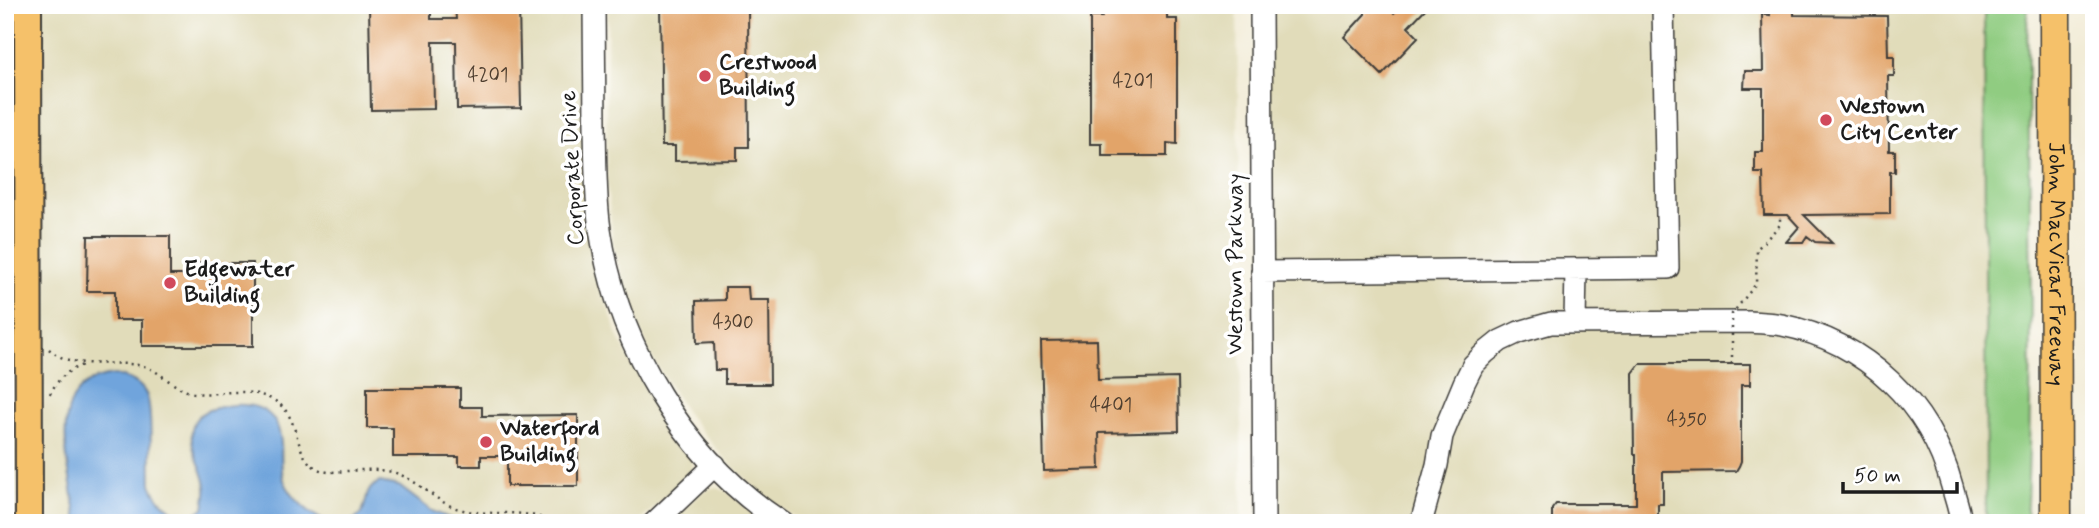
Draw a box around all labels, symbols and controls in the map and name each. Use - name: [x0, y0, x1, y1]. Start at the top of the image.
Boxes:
- place label: Crestwood Building: [719, 48, 817, 107]
- house number: 4201: [467, 63, 509, 88]
- marker: Crestwood Building: [697, 68, 713, 84]
- house number: 4201: [1112, 69, 1154, 94]
- street label: Corporate Drive: [554, 90, 592, 246]
- place label: Westown City Center: [1839, 92, 1959, 148]
- marker: Westown City Center: [1818, 112, 1834, 128]
- street label: John MacVicar Freeway: [2040, 142, 2071, 386]
- street label: Westown Parkway: [1221, 173, 1251, 355]
- place label: Edgewater Building: [184, 255, 296, 314]
- marker: Edgewater Building: [162, 275, 178, 291]
- house number: 4300: [712, 310, 754, 335]
- house number: 4401: [1090, 393, 1132, 418]
- house number: 4350: [1667, 407, 1707, 432]
- place label: Waterford Building: [499, 414, 599, 473]
- marker: Waterford Building: [478, 434, 494, 450]
- scale bar: [1843, 451, 1957, 495]
- text: 50 m: [1854, 462, 1901, 490]

